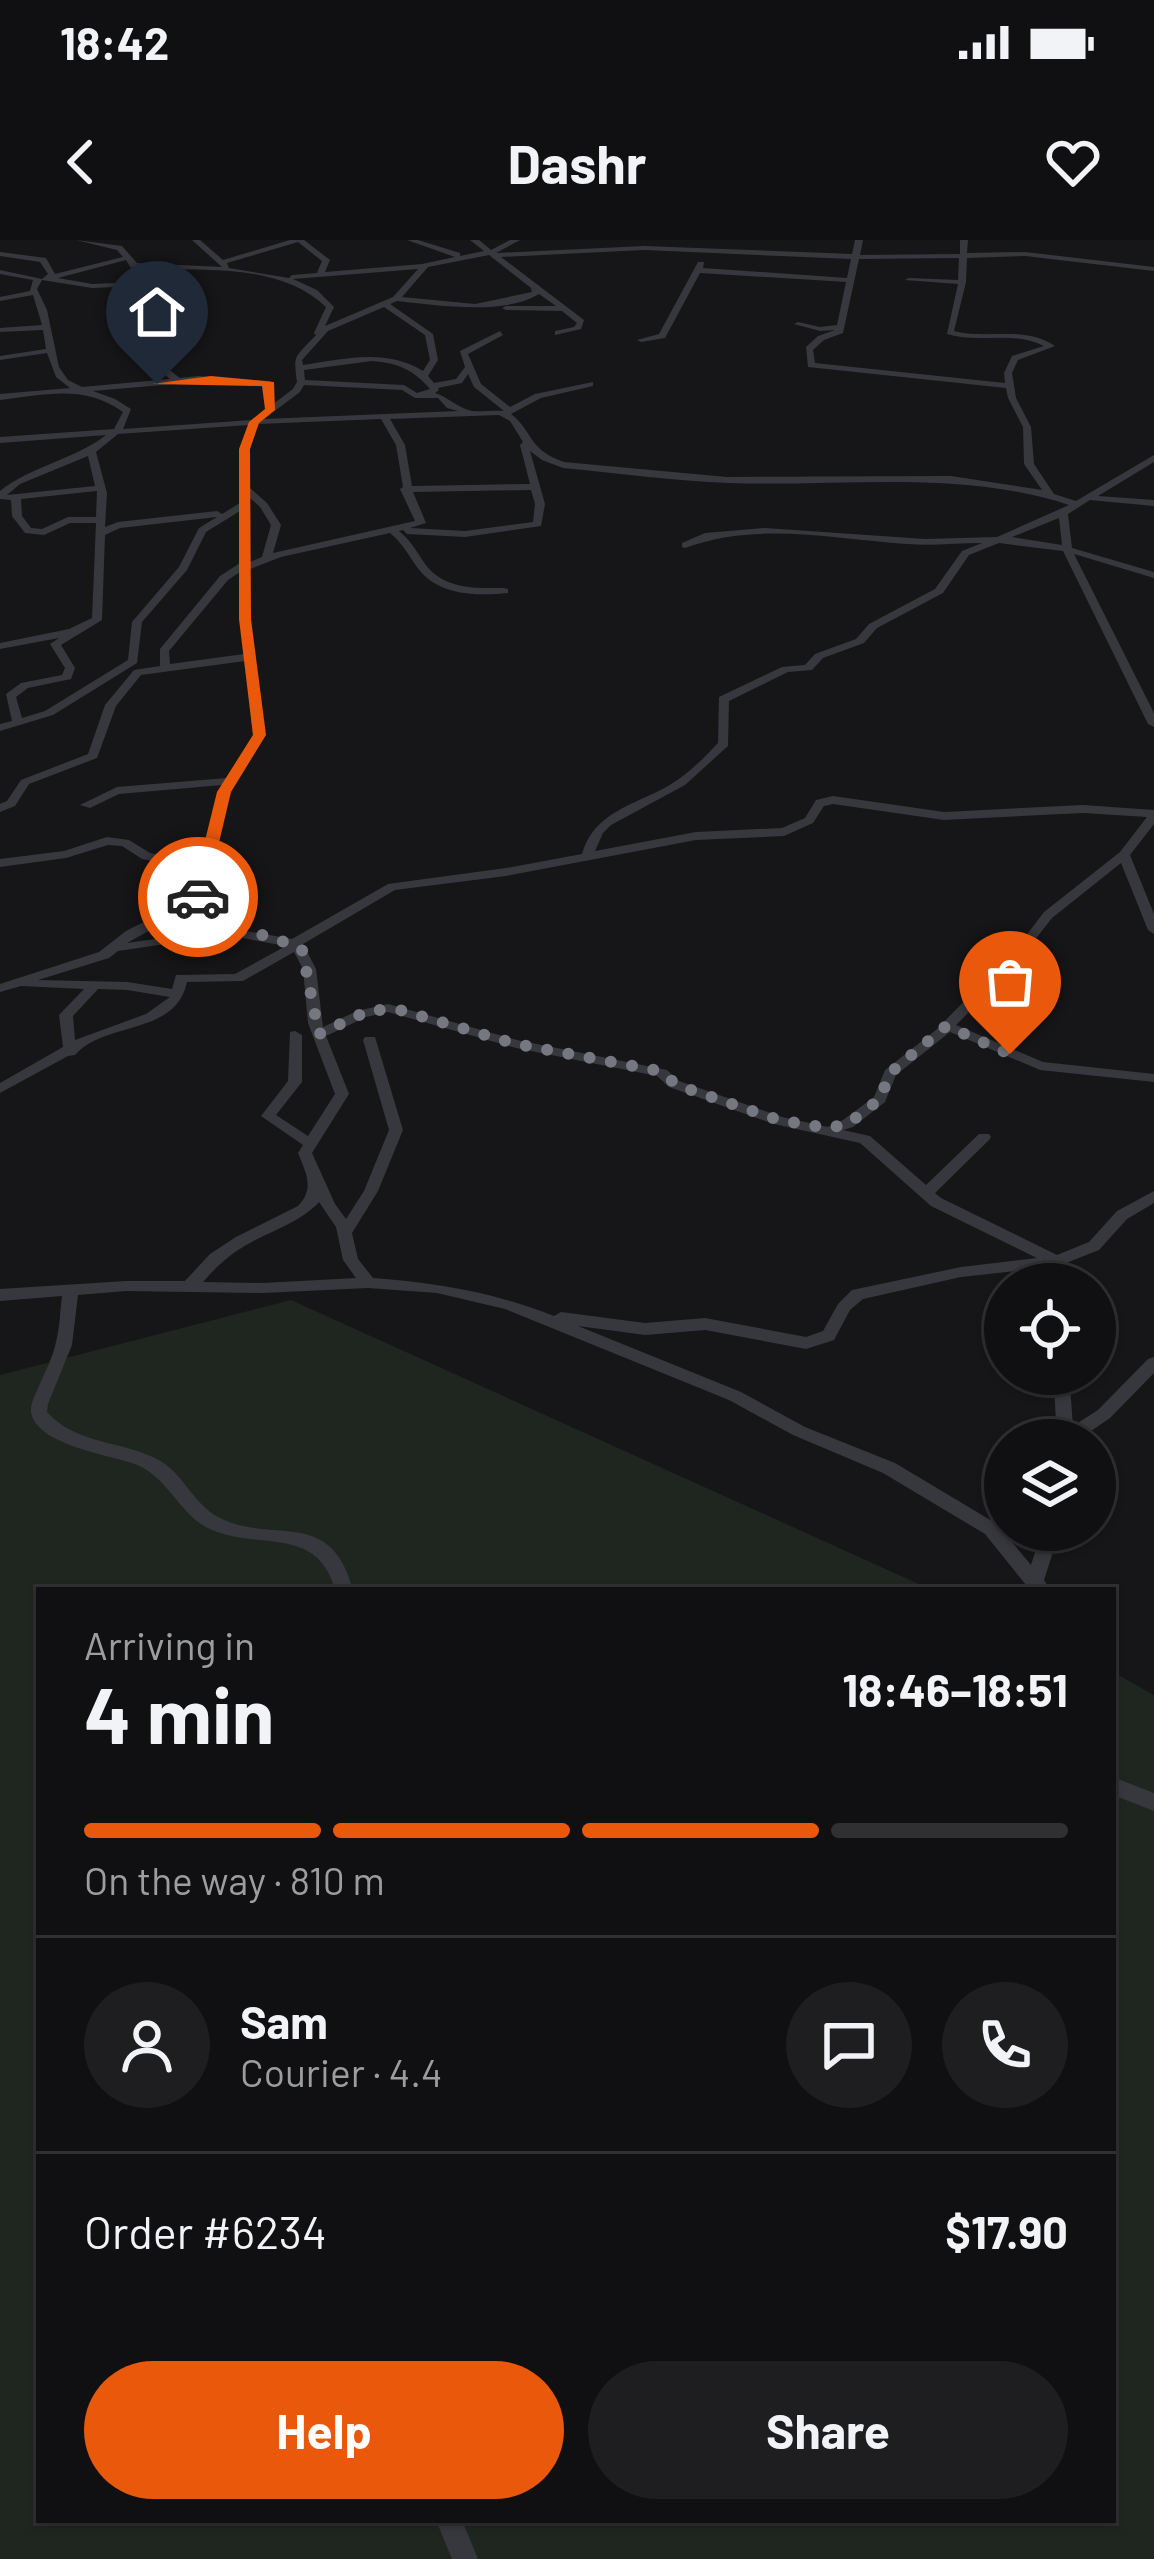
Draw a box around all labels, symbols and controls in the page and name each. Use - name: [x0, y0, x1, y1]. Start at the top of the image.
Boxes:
- text: 18:42: [60, 15, 169, 69]
- icon: back: [48, 129, 114, 195]
- icon: heart: [1040, 129, 1106, 195]
- text: Dashr: [507, 130, 647, 195]
- pin: [106, 261, 208, 384]
- icon: home: [124, 279, 190, 345]
- courier: [138, 837, 258, 957]
- icon: car: [165, 864, 231, 930]
- pin: [959, 931, 1061, 1054]
- icon: bag: [977, 949, 1043, 1015]
- map controls: [984, 1263, 1116, 1551]
- button: locate: [984, 1263, 1116, 1395]
- button: layers: [984, 1419, 1116, 1551]
- text: Arriving in: [84, 1621, 255, 1668]
- text: 18:46–18:51: [842, 1662, 1068, 1716]
- text: 4 min: [84, 1666, 274, 1760]
- text: On the way · 810 m: [84, 1856, 385, 1903]
- button: person: [84, 1982, 210, 2108]
- button: chat: [786, 1982, 912, 2108]
- button: phone: [942, 1982, 1068, 2108]
- text: Sam: [240, 1994, 328, 2048]
- text: Courier · 4.4: [240, 2048, 443, 2095]
- text: Order #6234: [84, 2204, 327, 2258]
- text: $17.90: [945, 2204, 1068, 2258]
- button: Help: [84, 2361, 564, 2499]
- button: Share: [588, 2361, 1068, 2499]

